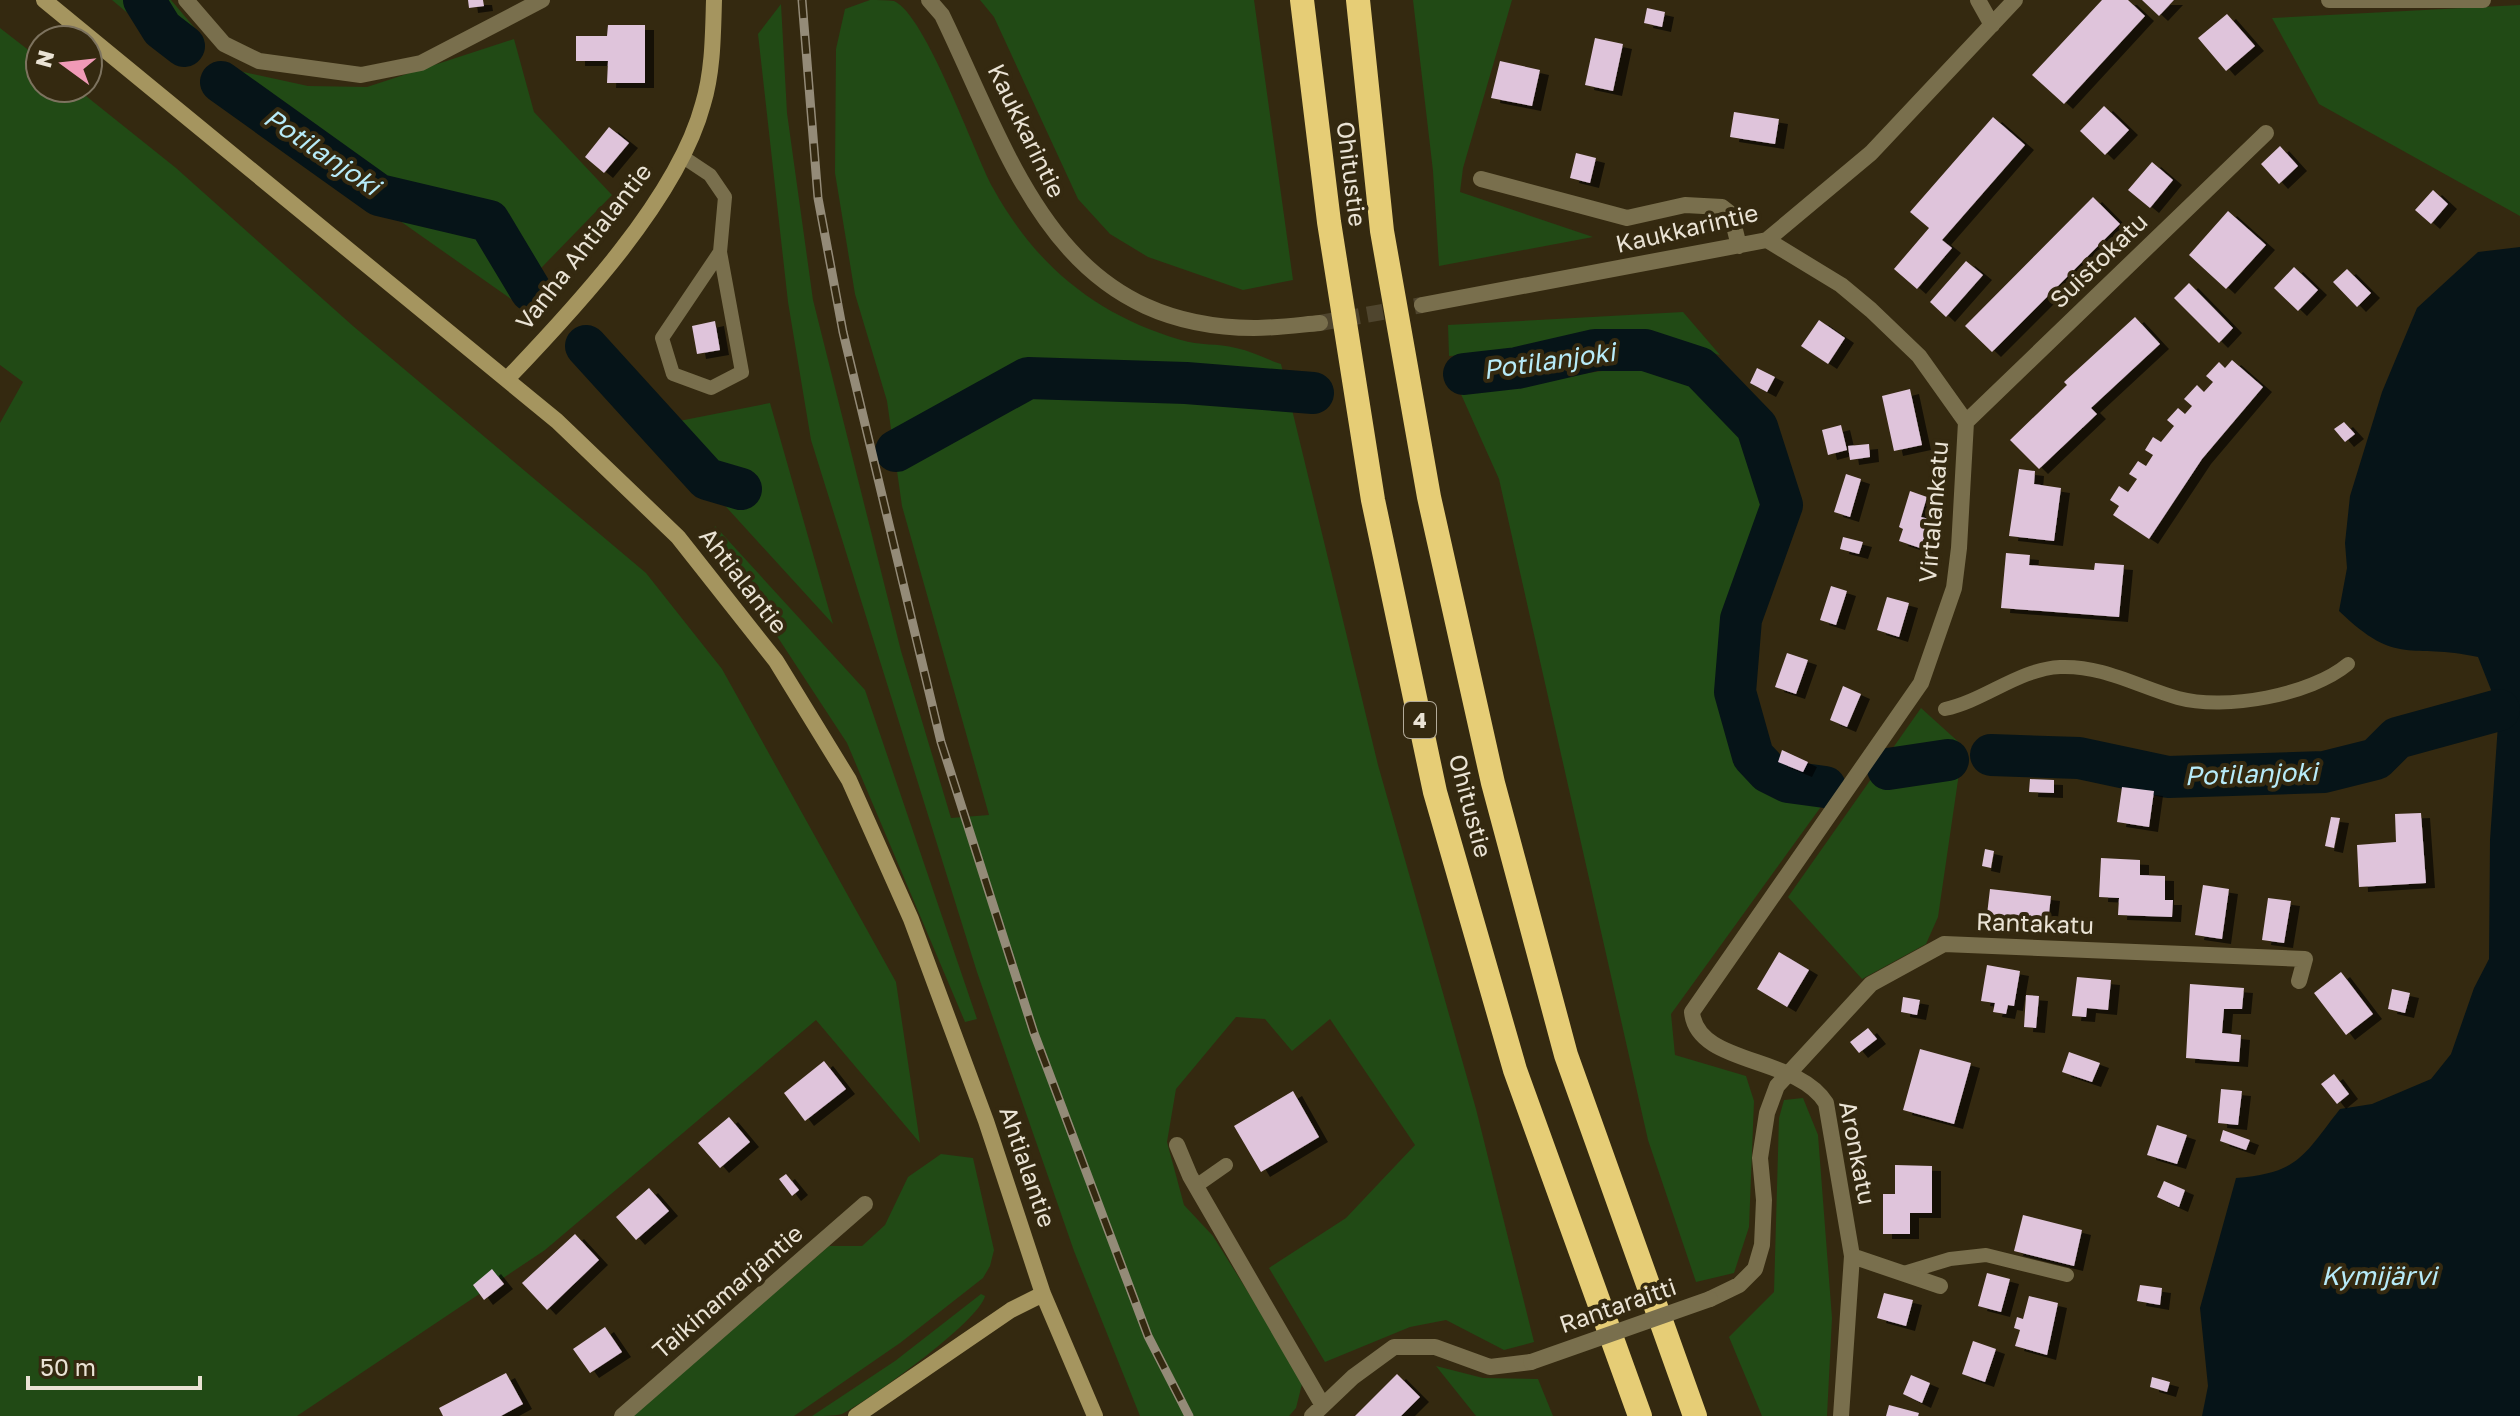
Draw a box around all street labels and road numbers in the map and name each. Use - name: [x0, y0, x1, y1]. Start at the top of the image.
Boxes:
- street label: Kaukkarintie: [983, 59, 1072, 202]
- street label: Ohitustie: [1332, 120, 1373, 228]
- street label: Vanha Ahtialantie: [509, 157, 657, 335]
- street label: Kaukkarintie: [1613, 197, 1761, 258]
- street label: Suistokatu: [2043, 206, 2153, 313]
- street label: Virtalankatu: [1912, 440, 1953, 584]
- street label: Ahtialantie: [694, 522, 794, 639]
- road number: 4: [1404, 702, 1436, 738]
- street label: Ohitustie: [1444, 751, 1499, 860]
- street label: Rantakatu: [1976, 906, 2095, 939]
- street label: Aronkatu: [1834, 1098, 1883, 1207]
- street label: Ahtialantie: [994, 1102, 1063, 1231]
- street label: Taikinamarjantie: [646, 1218, 808, 1364]
- street label: Rantaraitti: [1555, 1271, 1680, 1338]

